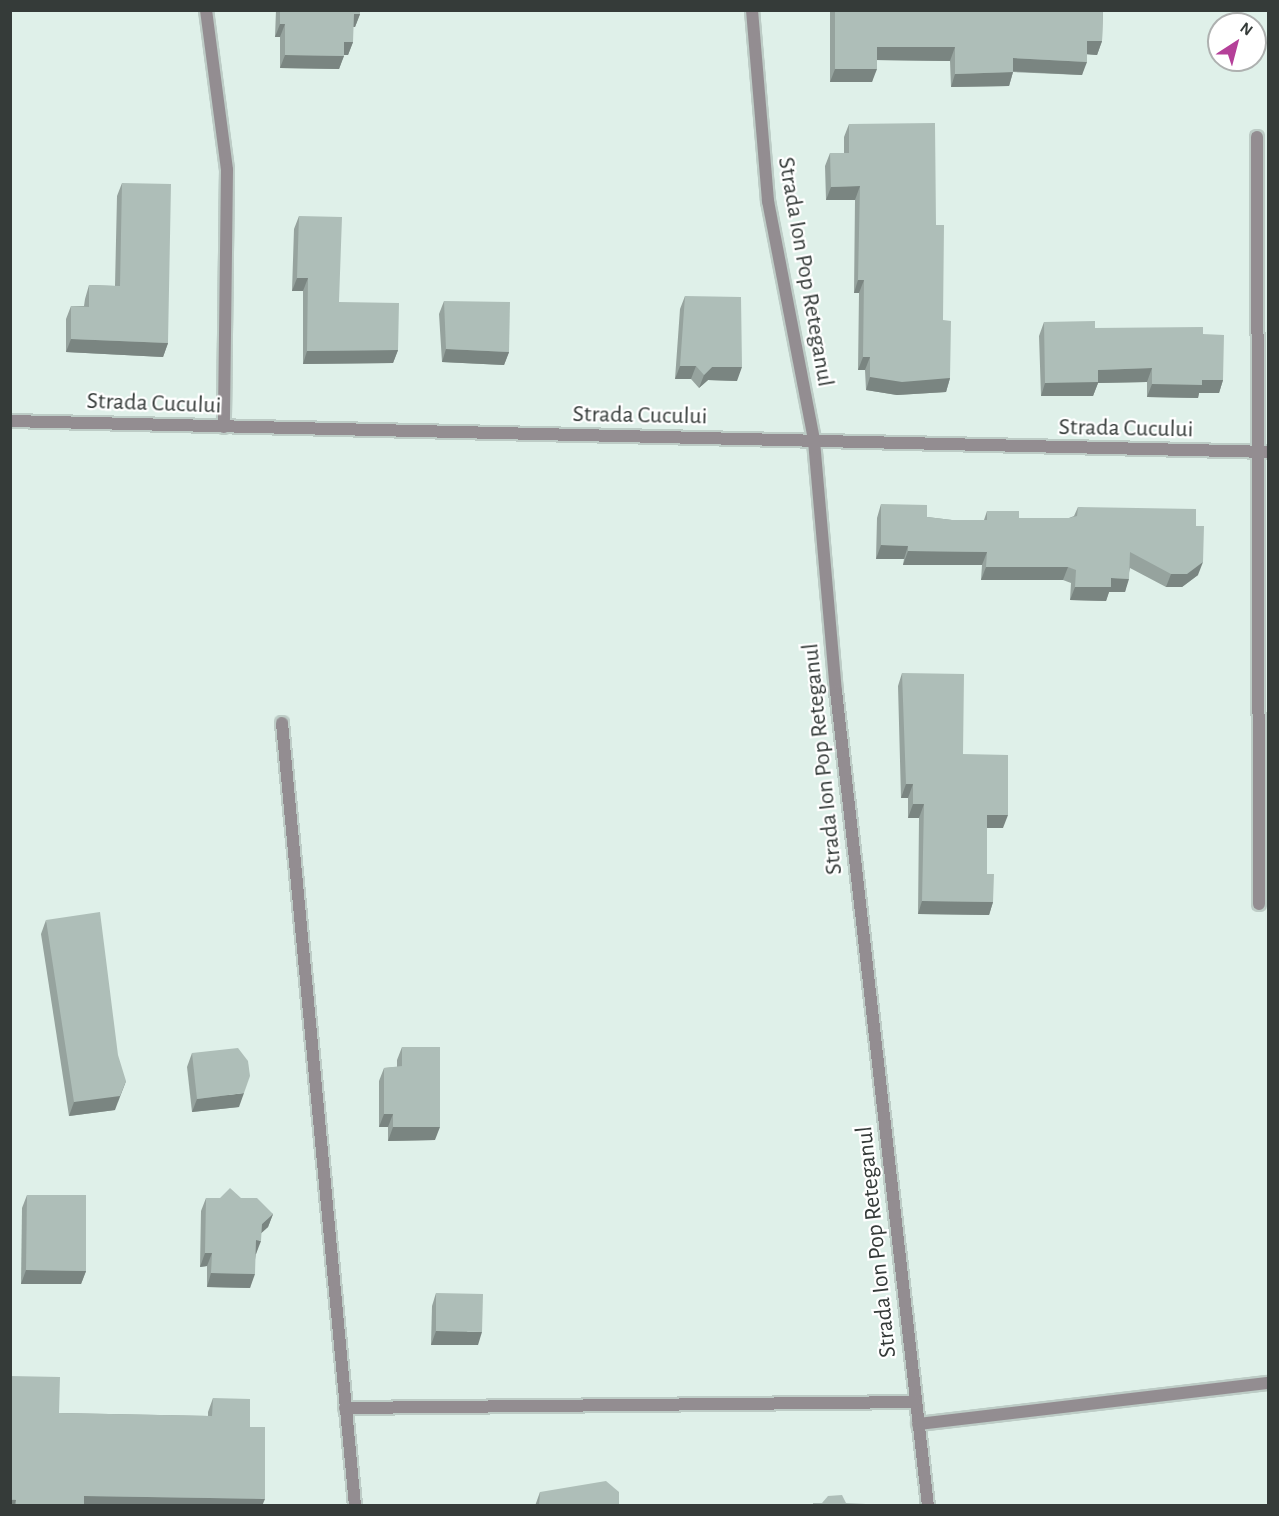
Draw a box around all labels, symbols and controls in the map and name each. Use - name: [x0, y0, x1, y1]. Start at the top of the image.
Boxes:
- north arrow: [1207, 12, 1267, 72]
- text: N: [1237, 19, 1256, 39]
- street label: Strada Ion Pop Reteganul: [771, 155, 839, 389]
- street label: Strada Cucului: [86, 387, 222, 421]
- street label: Strada Cucului: [572, 400, 708, 432]
- street label: Strada Cucului: [1058, 413, 1194, 445]
- street label: Strada Ion Pop Reteganul: [797, 642, 849, 876]
- street label: Strada Ion Pop Reteganul: [851, 1125, 903, 1359]

